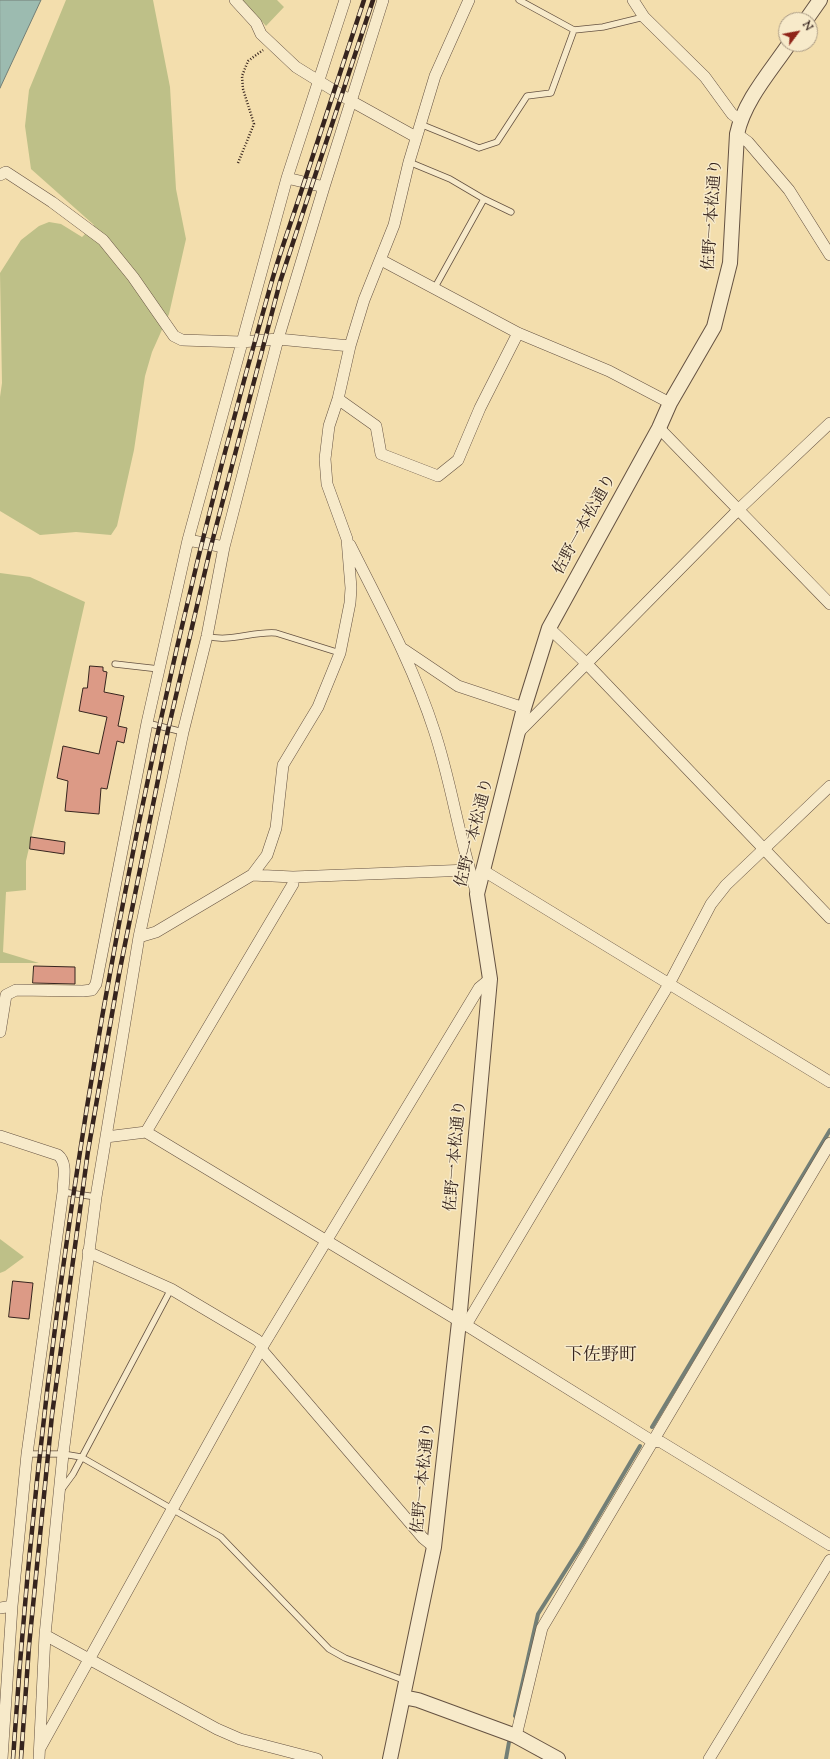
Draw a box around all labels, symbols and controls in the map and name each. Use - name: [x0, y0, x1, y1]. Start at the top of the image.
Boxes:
- north arrow: [778, 12, 818, 52]
- text: N: [798, 18, 816, 34]
- street label: 佐野一本松通り: [701, 158, 727, 272]
- street label: 佐野一本松通り: [550, 471, 622, 579]
- street label: 佐野一本松通り: [453, 776, 499, 890]
- street label: 佐野一本松通り: [443, 1099, 471, 1213]
- district label: 下佐野町: [565, 1346, 637, 1368]
- street label: 佐野一本松通り: [410, 1421, 440, 1535]

